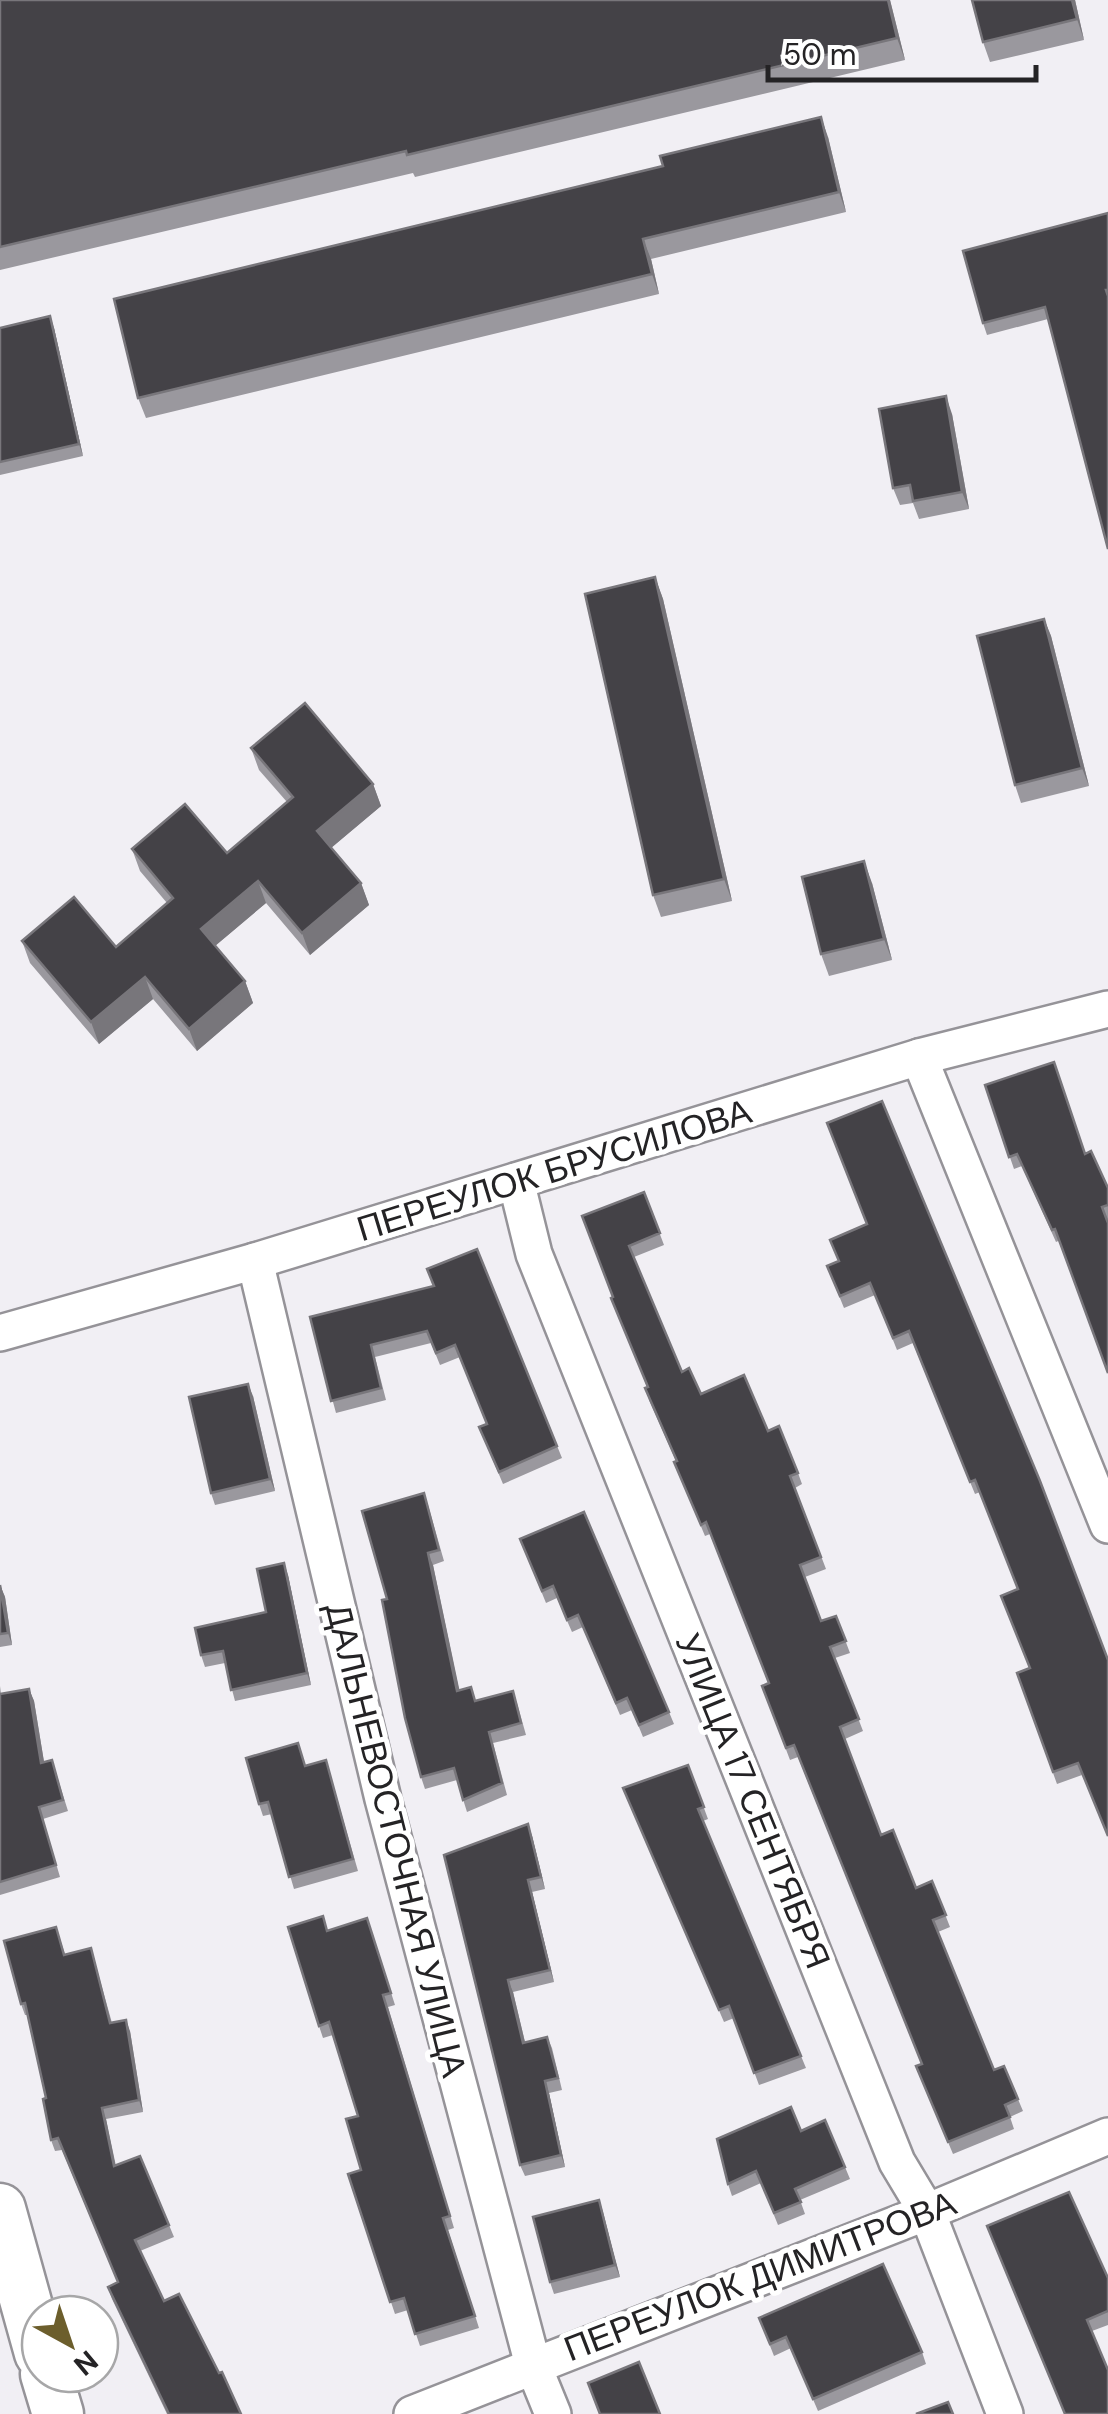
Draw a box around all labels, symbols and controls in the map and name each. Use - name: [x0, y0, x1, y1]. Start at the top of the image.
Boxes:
- scale bar: [768, 20, 1036, 82]
- text: 50 m: [783, 35, 857, 74]
- street label: ПЕРЕУЛОК БРУСИЛОВА: [351, 1088, 757, 1252]
- street label: ДАЛЬНЕВОСТОЧНАЯ УЛИЦА: [315, 1598, 477, 2083]
- street label: УЛИЦА 17 СЕНТЯБРЯ: [665, 1627, 841, 1975]
- street label: ПЕРЕУЛОК ДИМИТРОВА: [558, 2180, 963, 2372]
- north arrow: [20, 2294, 120, 2394]
- text: N: [66, 2342, 105, 2384]

